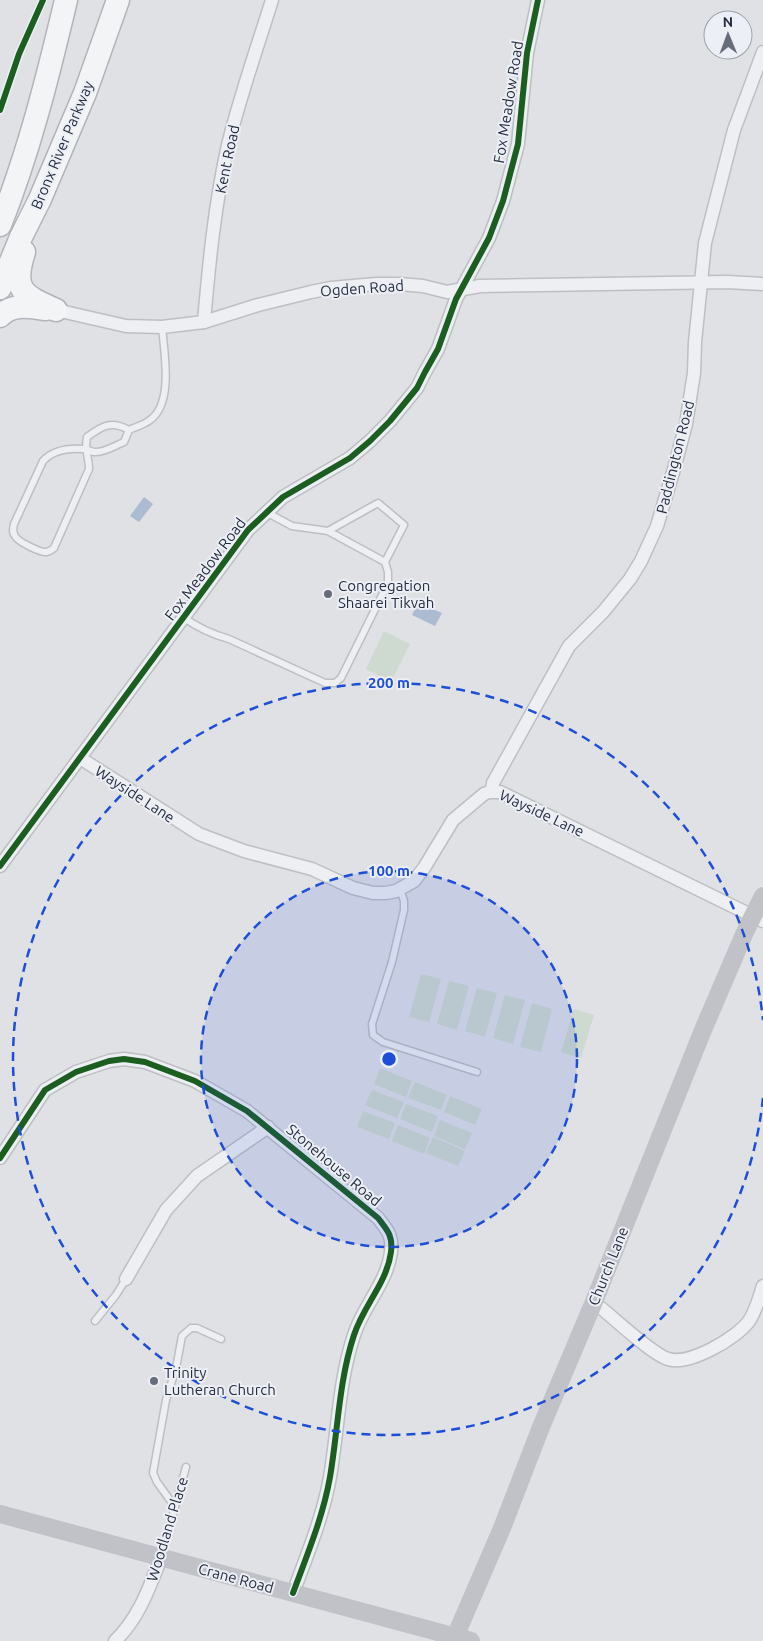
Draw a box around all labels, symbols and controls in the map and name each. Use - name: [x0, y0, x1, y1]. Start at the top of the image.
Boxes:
- north arrow: [703, 10, 753, 60]
- text: N: [722, 14, 733, 30]
- street label: Fox Meadow Road: [490, 40, 526, 164]
- street label: Bronx River Parkway: [27, 78, 97, 212]
- street label: Kent Road: [211, 123, 243, 195]
- street label: Ogden Road: [320, 277, 404, 299]
- street label: Paddington Road: [653, 399, 697, 515]
- street label: Fox Meadow Road: [161, 514, 249, 624]
- place label: Congregation Shaarei Tikvah: [338, 577, 434, 611]
- marker: Congregation Shaarei Tikvah: [322, 588, 334, 600]
- text: 200 m: [368, 674, 410, 691]
- street label: Wayside Lane: [92, 762, 178, 826]
- street label: Wayside Lane: [497, 786, 587, 840]
- text: 100 m: [368, 862, 410, 879]
- centre of rings: [380, 1050, 398, 1068]
- street label: Stonehouse Road: [283, 1121, 385, 1209]
- street label: Church Lane: [585, 1224, 631, 1308]
- place label: Trinity Lutheran Church: [164, 1364, 276, 1398]
- marker: Trinity Lutheran Church: [148, 1375, 160, 1387]
- street label: Woodland Place: [143, 1475, 191, 1583]
- street label: Crane Road: [196, 1560, 276, 1596]

